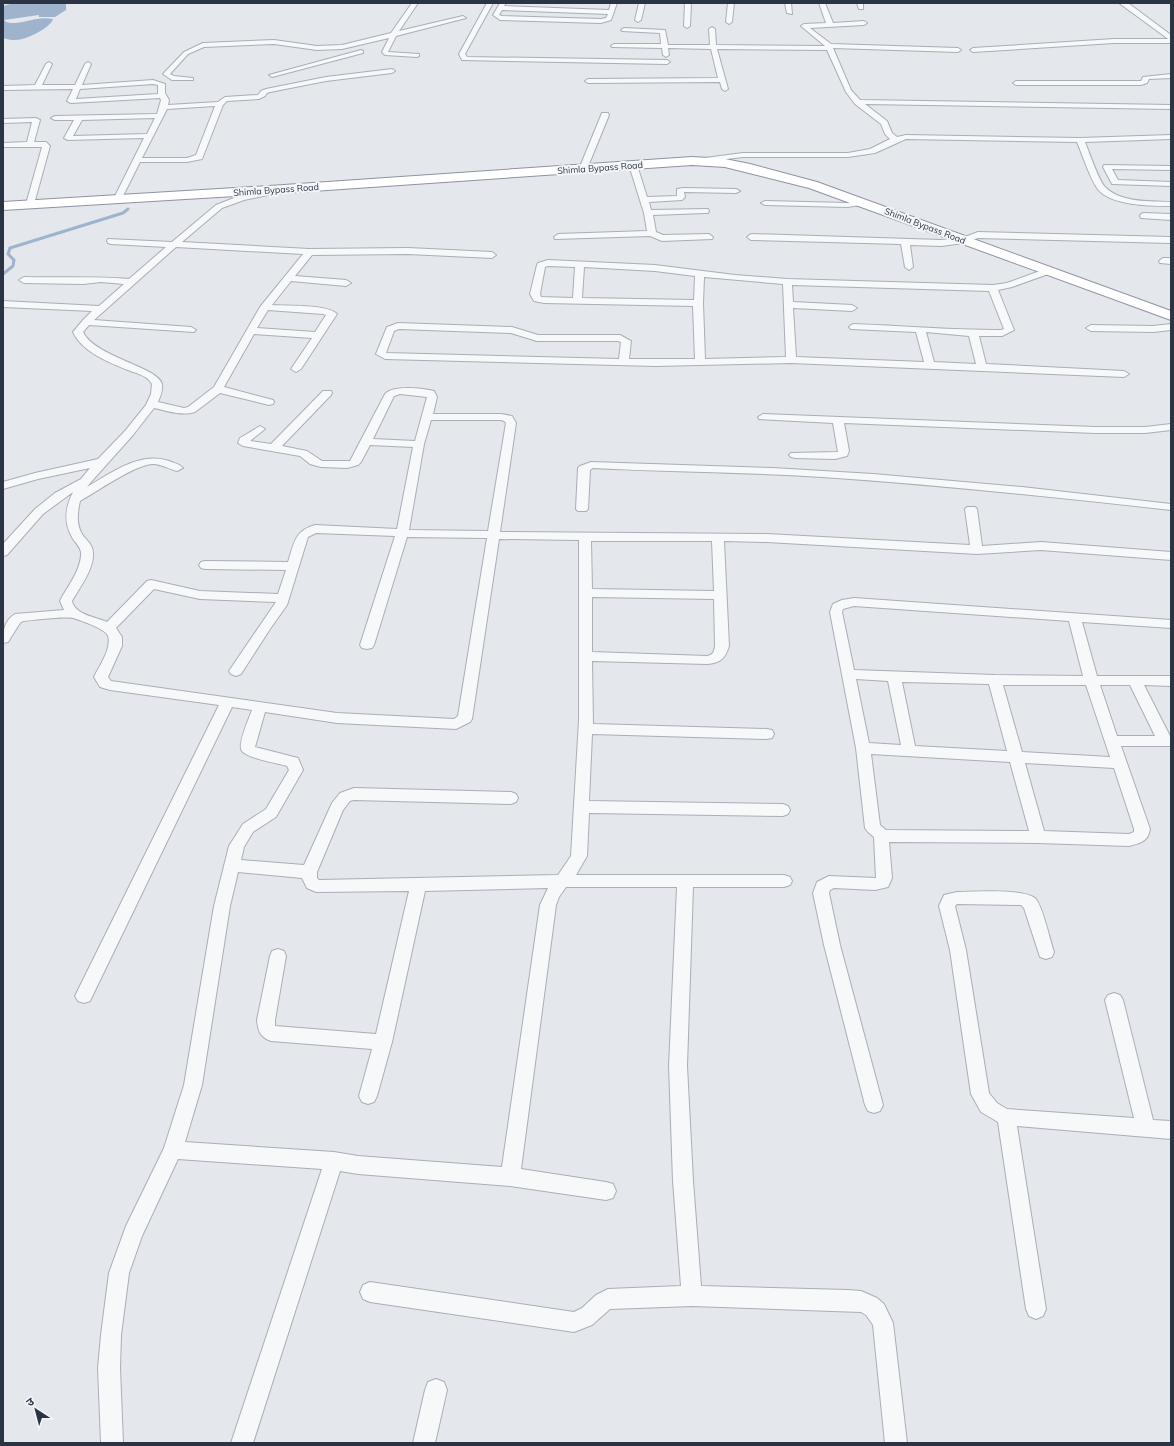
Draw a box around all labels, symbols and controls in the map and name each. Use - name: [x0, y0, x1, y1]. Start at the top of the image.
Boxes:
- street label: Shimla Bypass Road: [557, 159, 643, 177]
- street label: Shimla Bypass Road: [233, 181, 319, 199]
- street label: Shimla Bypass Road: [883, 205, 967, 247]
- north arrow: [16, 1390, 56, 1430]
- text: उ: [23, 1394, 37, 1409]

